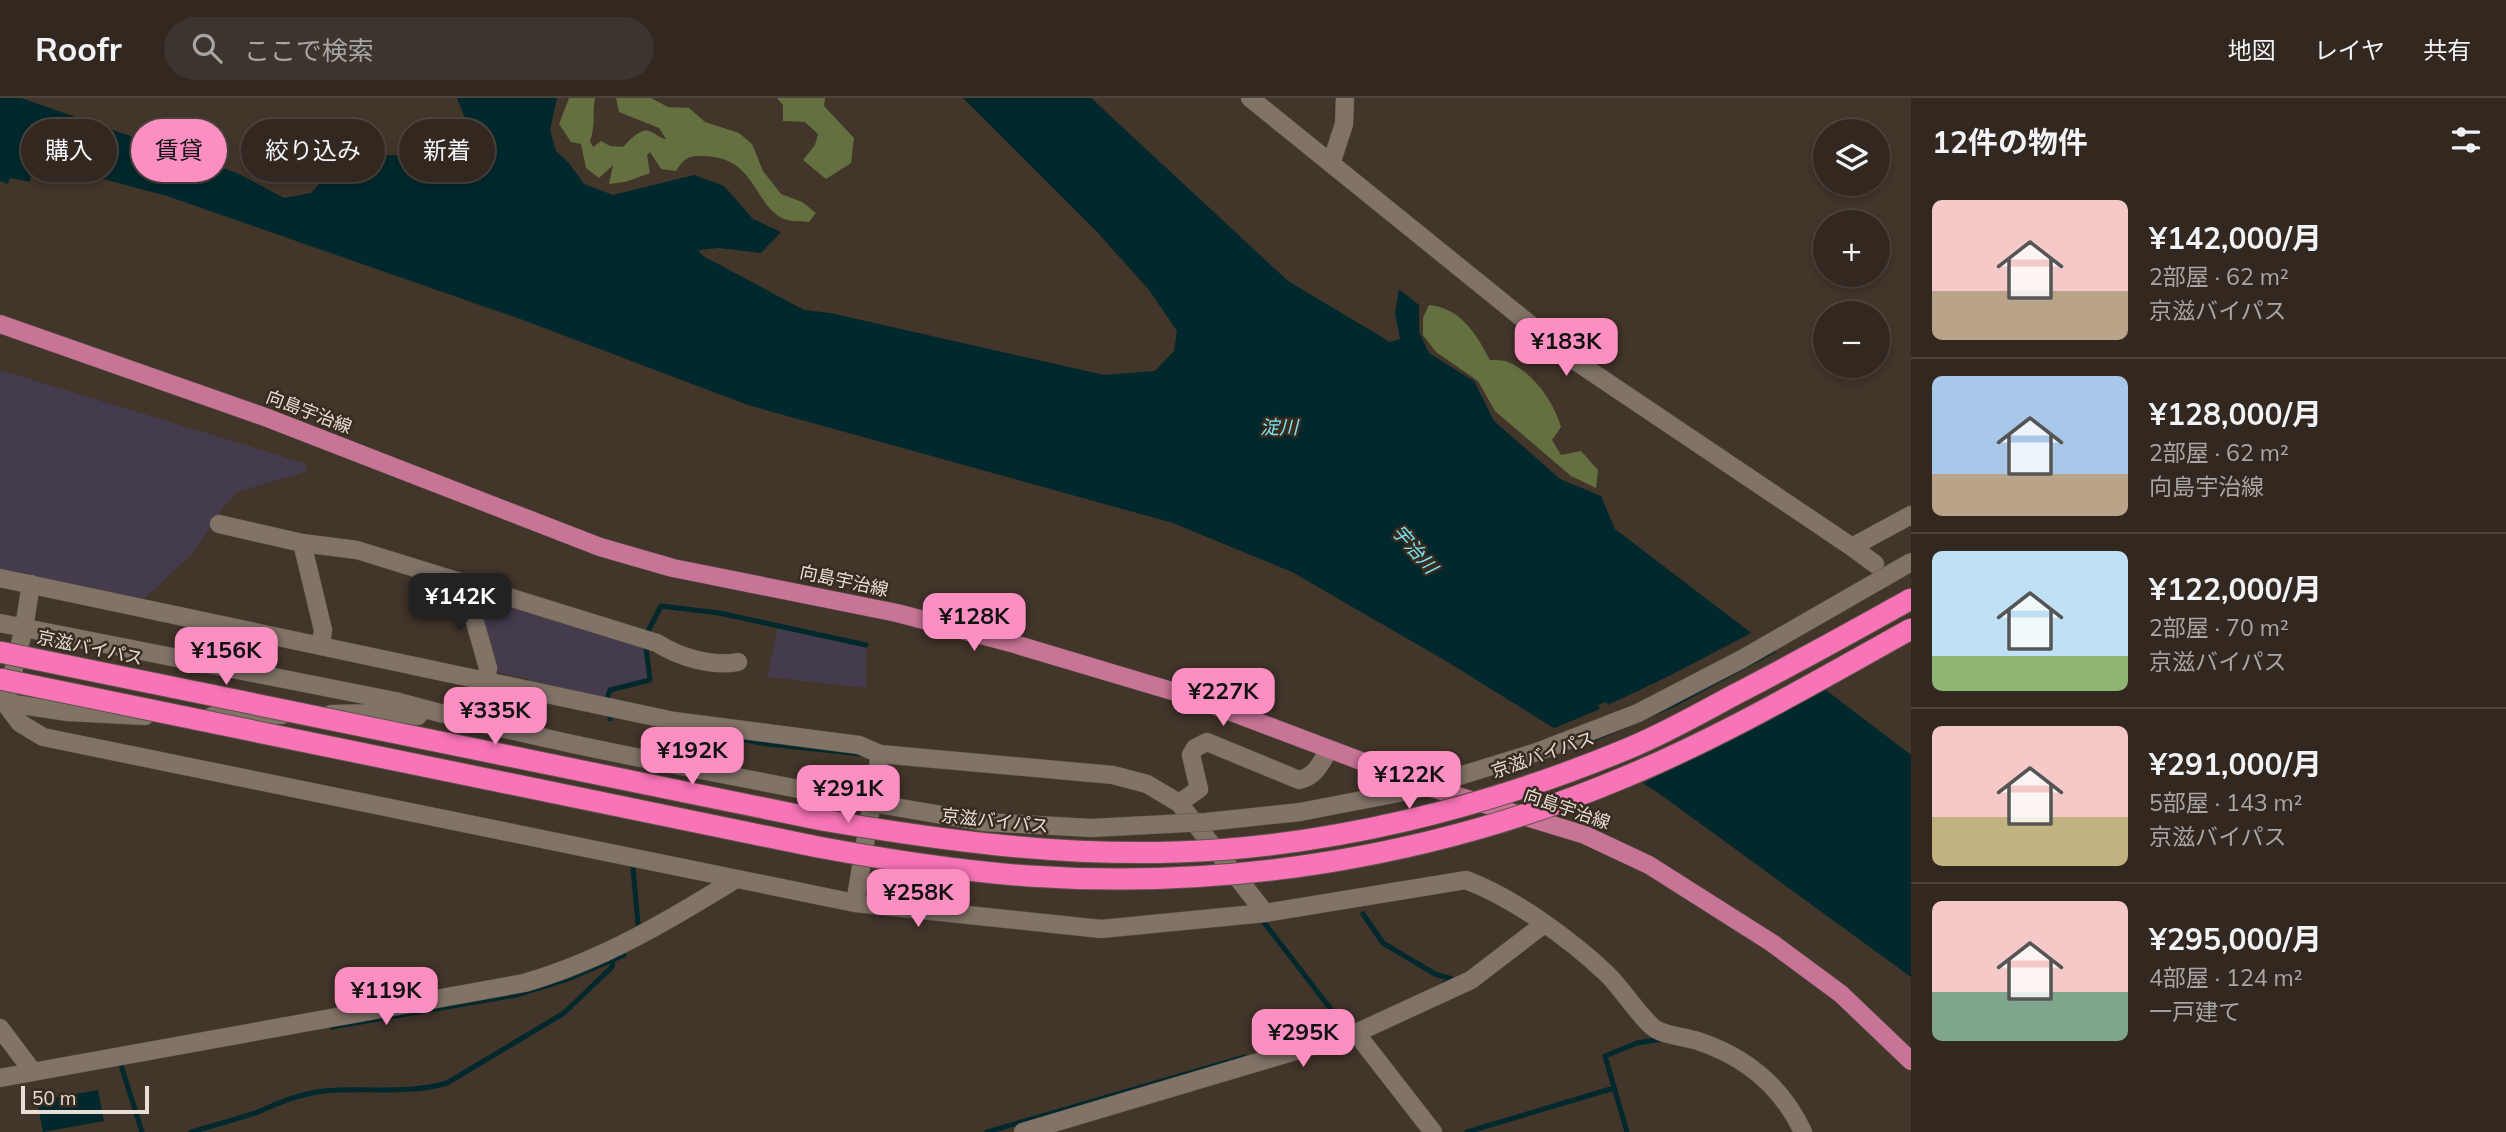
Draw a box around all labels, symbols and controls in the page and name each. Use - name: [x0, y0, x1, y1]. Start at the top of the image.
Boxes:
- search box: [164, 17, 654, 80]
- text: Roofr: [35, 28, 122, 69]
- icon: search: [188, 29, 226, 67]
- text: ここで検索: [244, 34, 374, 67]
- text: 地図: [2228, 35, 2276, 65]
- text: レイヤ: [2314, 35, 2385, 65]
- text: 共有: [2423, 35, 2471, 65]
- chip: 購入: [21, 119, 117, 182]
- chip: 賃貸: [131, 119, 227, 182]
- chip: 絞り込み: [241, 119, 385, 182]
- chip: 新着: [399, 119, 495, 182]
- map controls: [1813, 119, 1890, 378]
- button: layers: [1813, 119, 1890, 196]
- icon: filters: [2447, 121, 2485, 159]
- text: 12件の物件: [1932, 123, 2088, 161]
- button: +: [1813, 210, 1890, 287]
- text: ¥142,000/月: [2149, 219, 2322, 257]
- icon: home: [1988, 228, 2072, 312]
- text: 2部屋 · 62 m²: [2149, 262, 2289, 291]
- text: 京滋バイパス: [2149, 296, 2287, 325]
- button: −: [1813, 301, 1890, 378]
- pin: ¥183K: [1517, 318, 1615, 378]
- text: ¥183K: [1531, 326, 1601, 355]
- street label: 向島宇治線: [263, 385, 355, 438]
- text: ¥128,000/月: [2149, 395, 2322, 433]
- icon: home: [1988, 404, 2072, 488]
- water label: 淀川: [1260, 415, 1300, 439]
- text: 2部屋 · 62 m²: [2149, 438, 2289, 467]
- text: 向島宇治線: [2149, 472, 2264, 501]
- water label: 宇治川: [1387, 520, 1444, 580]
- street label: 向島宇治線: [798, 560, 891, 601]
- text: ¥122,000/月: [2149, 570, 2322, 608]
- pin: ¥142K: [411, 574, 509, 633]
- icon: home: [1988, 579, 2072, 663]
- text: ¥142K: [425, 581, 495, 610]
- pin: ¥128K: [925, 594, 1023, 653]
- text: ¥128K: [939, 601, 1009, 630]
- text: 2部屋 · 70 m²: [2149, 613, 2289, 642]
- street label: 京滋バイパス: [35, 625, 145, 670]
- pin: ¥156K: [177, 628, 275, 687]
- text: ¥156K: [191, 635, 261, 664]
- text: 京滋バイパス: [2149, 647, 2287, 676]
- pin: ¥227K: [1174, 668, 1272, 728]
- text: ¥227K: [1188, 676, 1258, 705]
- pin: ¥335K: [446, 688, 544, 747]
- text: ¥335K: [460, 695, 530, 724]
- street label: 京滋バイパス: [1488, 726, 1597, 783]
- pin: ¥192K: [643, 728, 741, 787]
- text: ¥192K: [657, 735, 727, 764]
- text: ¥291,000/月: [2149, 745, 2322, 783]
- pin: ¥122K: [1360, 752, 1458, 811]
- icon: home: [1988, 754, 2072, 838]
- text: ¥122K: [1374, 759, 1444, 788]
- pin: ¥291K: [799, 766, 897, 825]
- text: ¥291K: [813, 773, 883, 802]
- street label: 向島宇治線: [1521, 783, 1613, 834]
- text: 5部屋 · 143 m²: [2149, 788, 2302, 817]
- street label: 京滋バイパス: [940, 803, 1050, 838]
- text: 京滋バイパス: [2149, 822, 2287, 851]
- pin: ¥258K: [869, 870, 967, 929]
- text: ¥258K: [883, 877, 953, 906]
- text: ¥295,000/月: [2149, 920, 2322, 958]
- icon: home: [1988, 929, 2072, 1013]
- text: 4部屋 · 124 m²: [2149, 963, 2302, 992]
- pin: ¥119K: [337, 968, 435, 1027]
- text: ¥119K: [351, 975, 421, 1004]
- text: 一戸建て: [2149, 997, 2241, 1026]
- pin: ¥295K: [1254, 1010, 1352, 1069]
- text: ¥295K: [1268, 1017, 1338, 1046]
- scale bar: [21, 1083, 149, 1115]
- text: 50 m: [32, 1086, 76, 1110]

